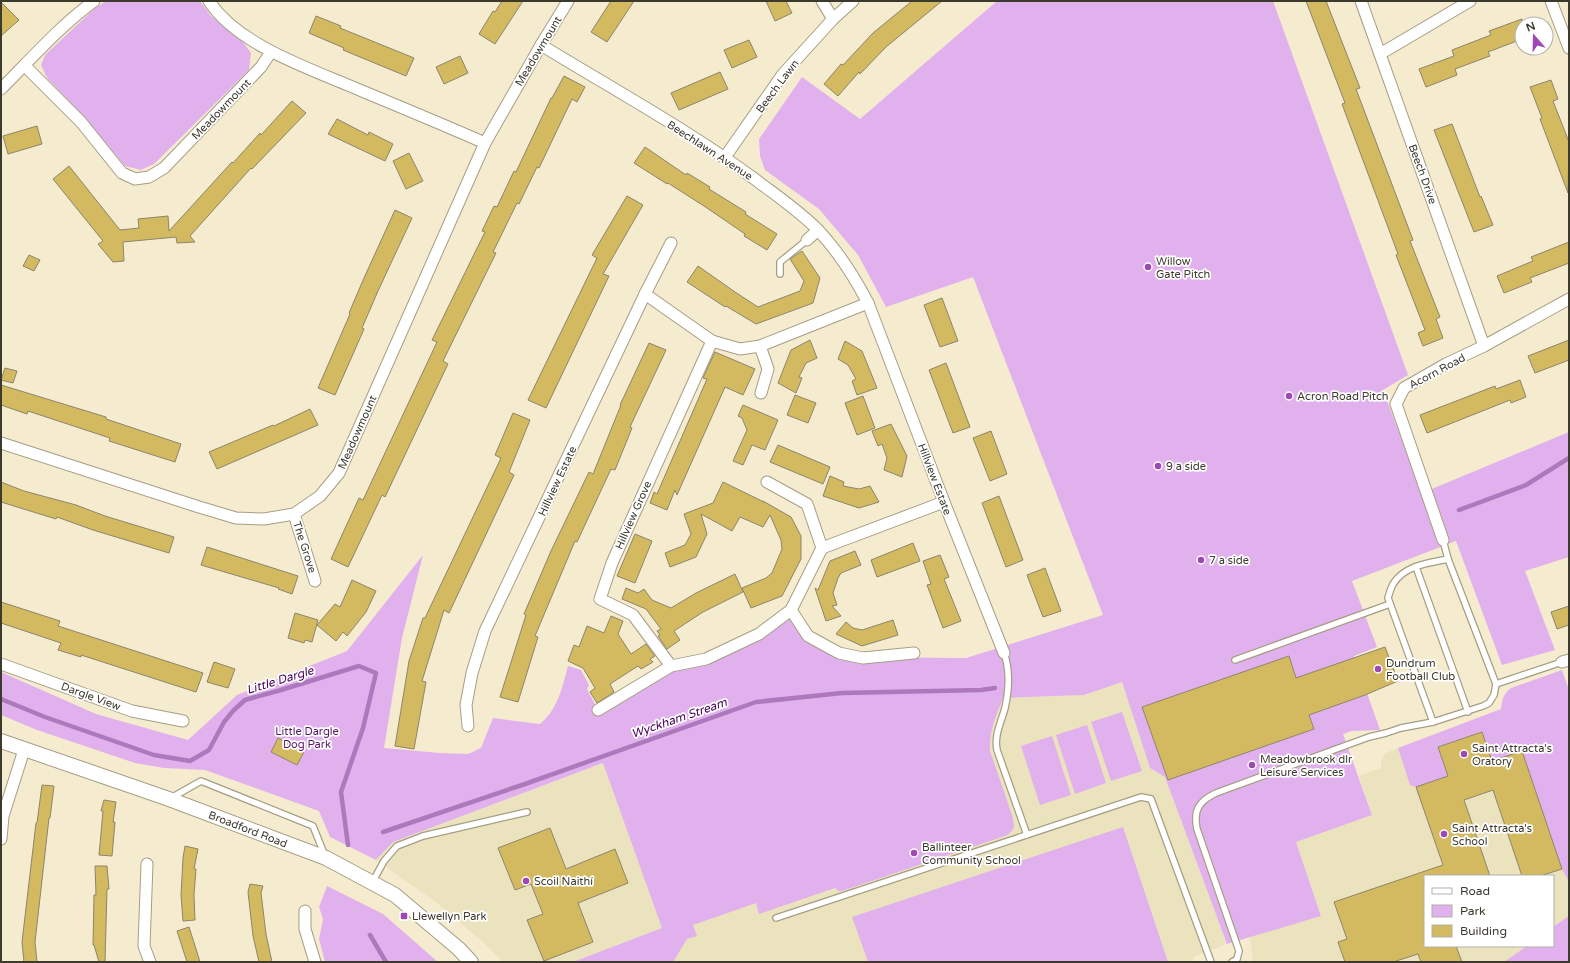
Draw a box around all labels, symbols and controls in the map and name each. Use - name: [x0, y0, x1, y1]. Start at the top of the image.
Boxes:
- street label: Meadowmount: [512, 14, 564, 89]
- north arrow: [1514, 16, 1554, 56]
- text: N: [1524, 19, 1537, 35]
- street label: Beech Lawn: [753, 57, 802, 115]
- street label: Meadowmount: [189, 76, 254, 142]
- street label: Beechlawn Avenue: [665, 118, 755, 183]
- street label: Beech Drive: [1406, 143, 1439, 206]
- place label: Willow Gate Pitch: [1156, 255, 1210, 281]
- marker: Willow Gate Pitch: [1143, 262, 1153, 272]
- street label: Acorn Road: [1407, 351, 1468, 392]
- place label: Acron Road Pitch: [1297, 390, 1388, 403]
- marker: Acron Road Pitch: [1284, 391, 1294, 401]
- street label: Meadowmount: [335, 393, 380, 471]
- street label: Hillview Estate: [915, 442, 954, 517]
- street label: Hillview Estate: [536, 444, 579, 518]
- place label: 9 a side: [1166, 460, 1206, 473]
- marker: 9 a side: [1153, 461, 1163, 471]
- street label: Hillview Grove: [613, 479, 654, 552]
- street label: The Grove: [290, 520, 319, 575]
- place label: 7 a side: [1209, 554, 1249, 567]
- marker: 7 a side: [1196, 555, 1206, 565]
- place label: Dundrum Football Club: [1386, 657, 1455, 683]
- water label: Little Dargle: [245, 663, 316, 697]
- marker: Dundrum Football Club: [1373, 664, 1383, 674]
- street label: Dargle View: [59, 680, 123, 713]
- water label: Wyckham Stream: [629, 695, 730, 741]
- park label: Little Dargle Dog Park: [275, 725, 339, 751]
- place label: Saint Attracta's Oratory: [1472, 742, 1552, 768]
- marker: Saint Attracta's Oratory: [1459, 749, 1469, 759]
- place label: Meadowbrook dlr Leisure Services: [1260, 753, 1353, 779]
- marker: Meadowbrook dlr Leisure Services: [1247, 760, 1257, 770]
- street label: Broadford Road: [207, 808, 289, 851]
- place label: Saint Attracta's School: [1452, 822, 1532, 848]
- marker: Saint Attracta's School: [1439, 829, 1449, 839]
- place label: Ballinteer Community School: [922, 841, 1021, 867]
- marker: Ballinteer Community School: [909, 848, 919, 858]
- place label: Scoil Naithí: [534, 875, 593, 888]
- legend: [1424, 875, 1554, 947]
- marker: Scoil Naithí: [521, 876, 531, 886]
- text: Road: [1460, 884, 1490, 898]
- text: Park: [1460, 904, 1486, 918]
- place label: Llewellyn Park: [412, 910, 487, 923]
- marker: Llewellyn Park: [399, 911, 409, 921]
- text: Building: [1460, 924, 1507, 938]

